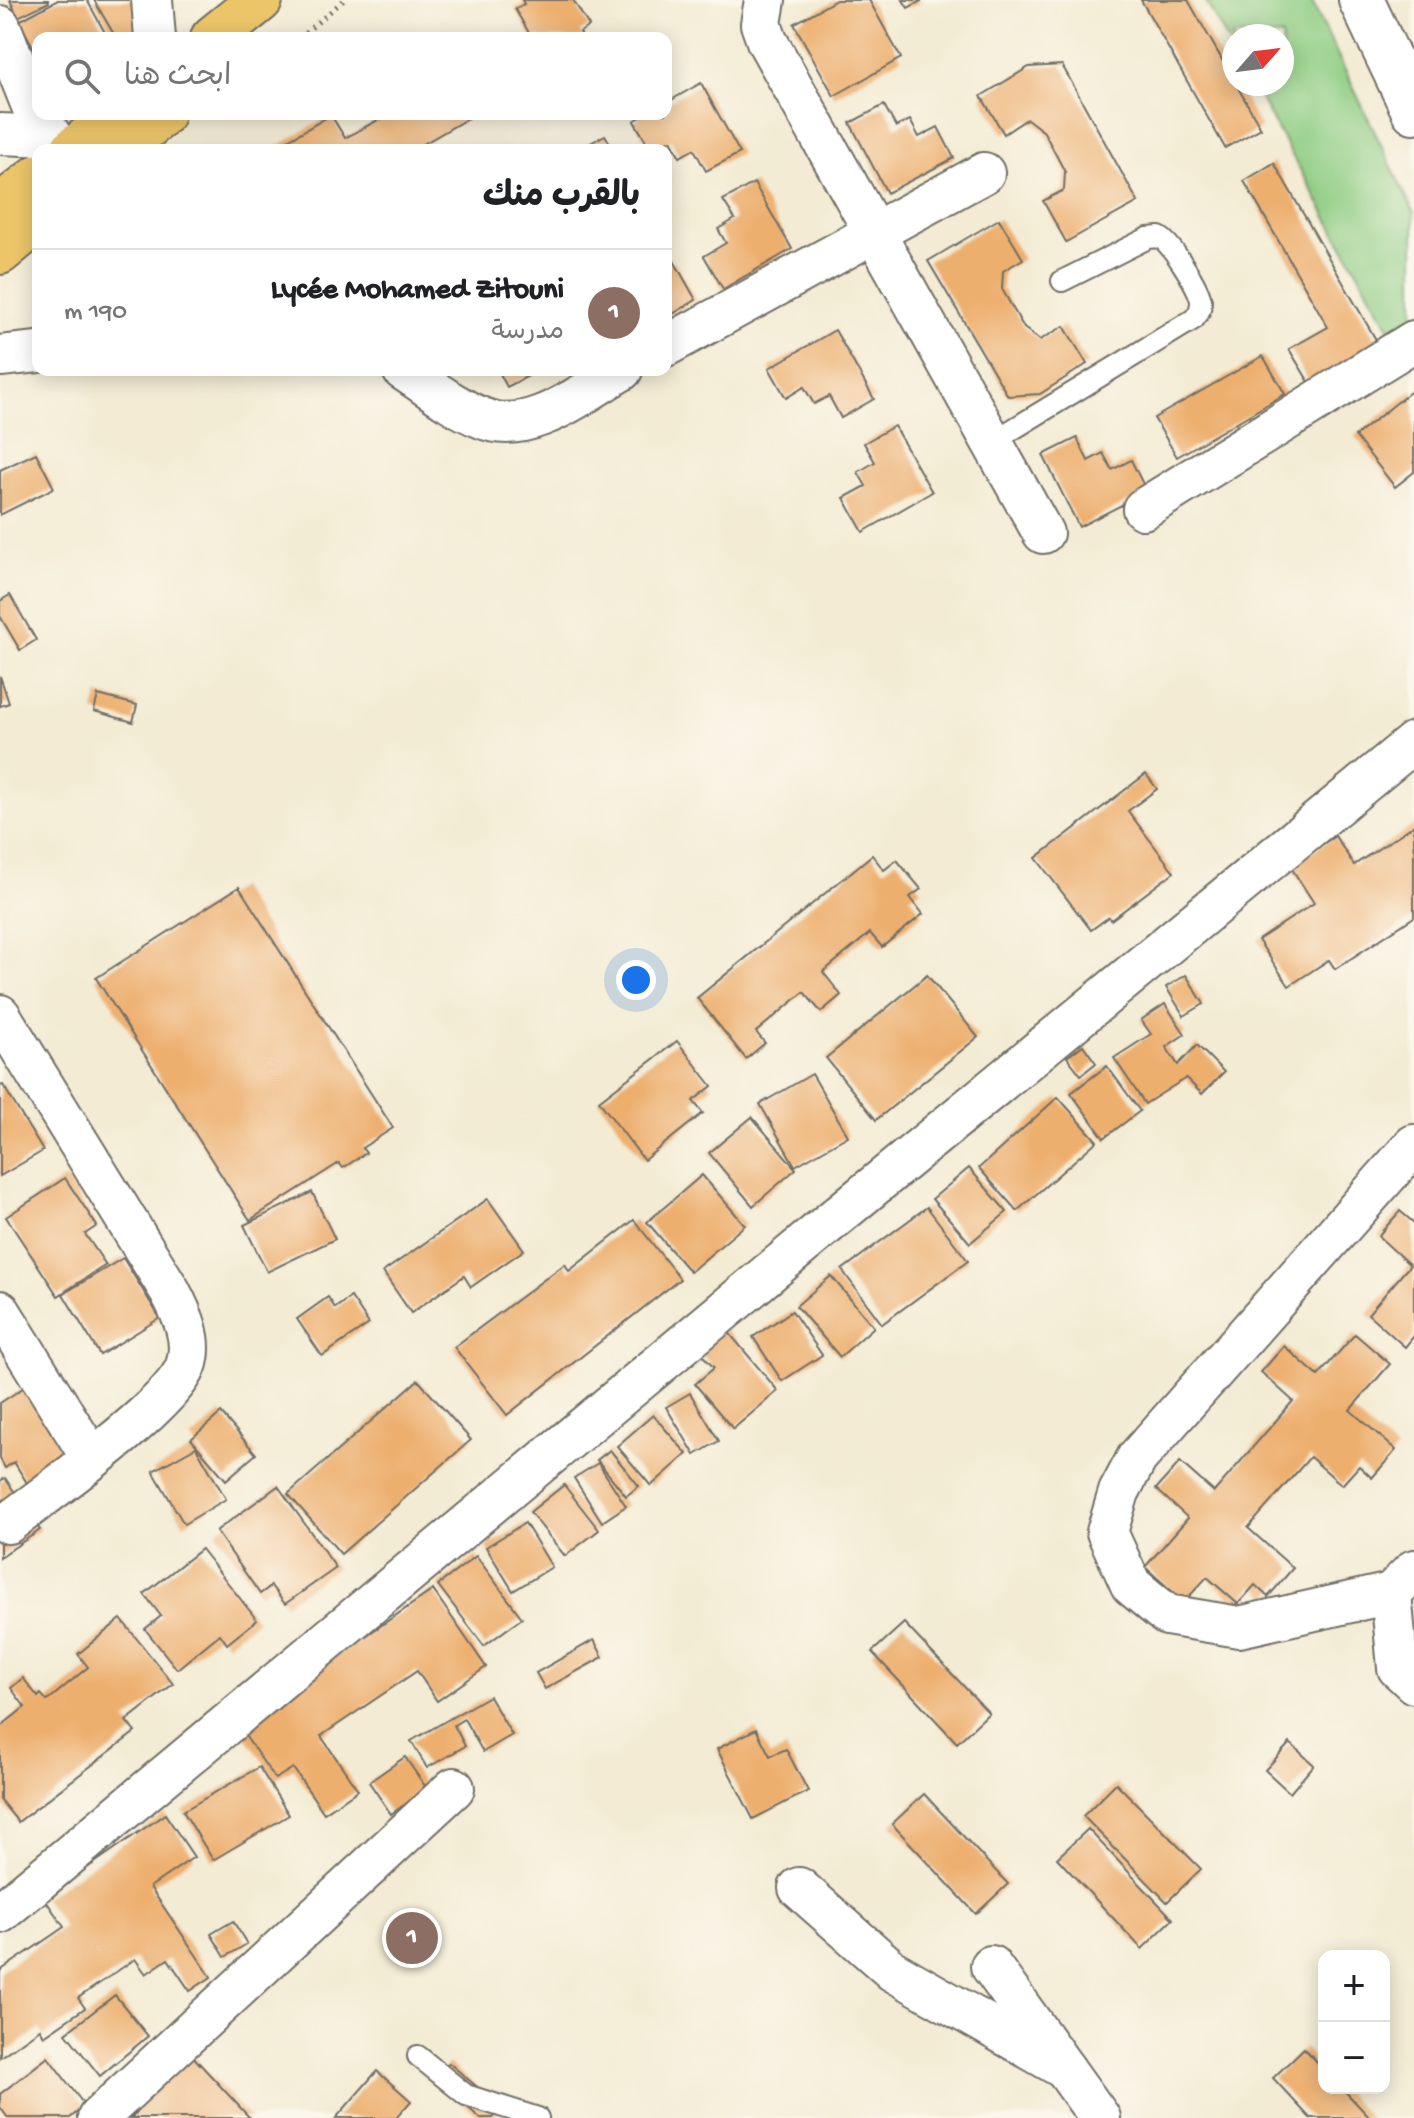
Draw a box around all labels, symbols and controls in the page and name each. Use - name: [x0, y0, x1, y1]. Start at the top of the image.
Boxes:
- north arrow: [1222, 24, 1294, 96]
- search box: [32, 32, 672, 120]
- icon: search: [60, 54, 104, 98]
- text: ابحث هنا: [124, 61, 231, 96]
- text: بالقرب منك: [483, 179, 640, 219]
- text: Lycée Mohamed Zitouni: [271, 274, 564, 309]
- text: 190 m: [64, 298, 127, 329]
- text: 1: [609, 298, 619, 329]
- text: مدرسة: [492, 318, 564, 349]
- your location: [616, 960, 656, 1000]
- pin: 1: [386, 1908, 438, 1968]
- map controls: [1318, 1950, 1390, 2094]
- button: +: [1318, 1950, 1390, 2022]
- button: −: [1318, 2022, 1390, 2094]

